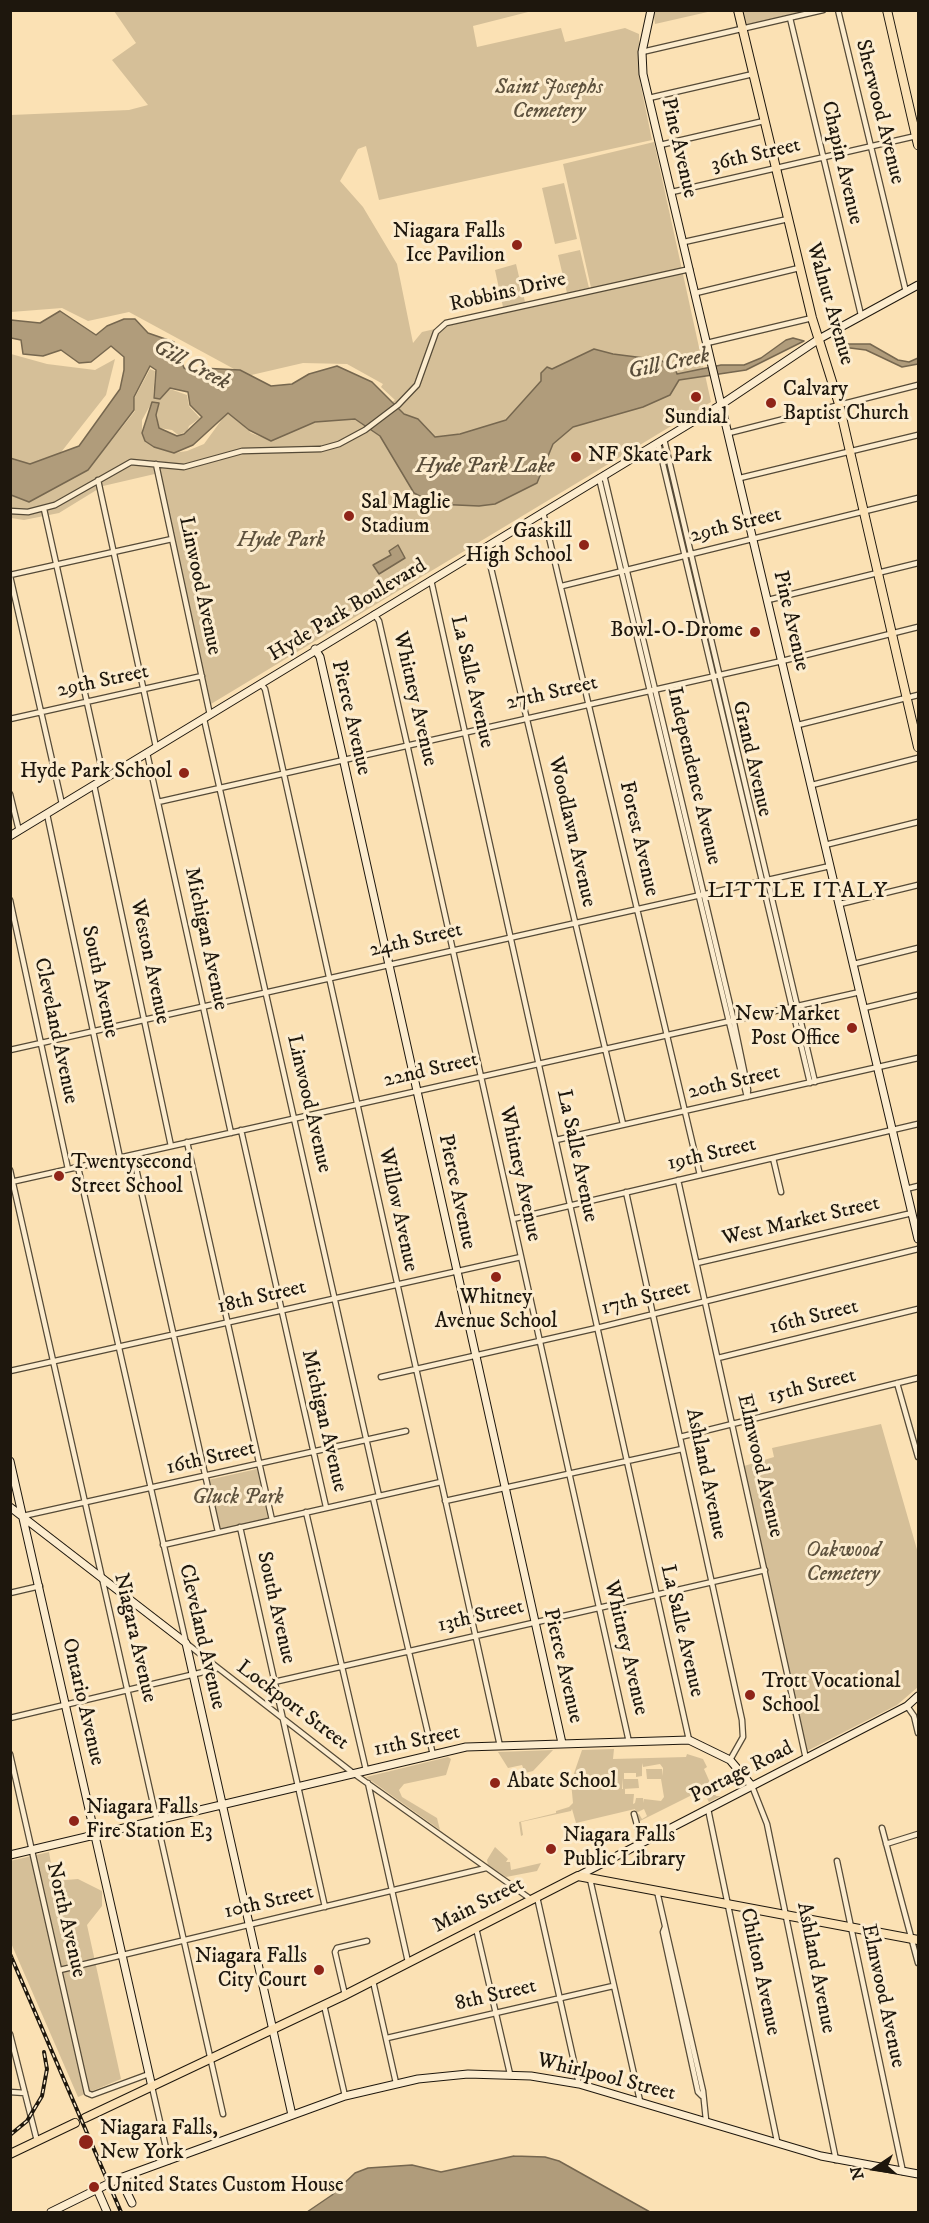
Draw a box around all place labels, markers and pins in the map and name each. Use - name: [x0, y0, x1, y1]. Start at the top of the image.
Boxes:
- place label: Niagara Falls Ice Pavilion: [393, 220, 505, 270]
- marker: Niagara Falls Ice Pavilion: [510, 238, 524, 252]
- place label: Calvary Baptist Church: [783, 378, 909, 428]
- marker: Sundial: [689, 390, 703, 404]
- marker: Calvary Baptist Church: [764, 396, 778, 410]
- place label: Sundial: [664, 406, 728, 432]
- place label: NF Skate Park: [588, 444, 712, 470]
- marker: NF Skate Park: [569, 450, 583, 464]
- place label: Sal Maglie Stadium: [361, 491, 450, 541]
- marker: Sal Maglie Stadium: [342, 509, 356, 523]
- place label: Gaskill High School: [466, 520, 572, 570]
- marker: Gaskill High School: [577, 538, 591, 552]
- place label: Bowl-O-Drome: [610, 619, 743, 645]
- marker: Bowl-O-Drome: [748, 625, 762, 639]
- place label: Hyde Park School: [20, 760, 172, 786]
- marker: Hyde Park School: [177, 766, 191, 780]
- place label: New Market Post Office: [735, 1003, 840, 1053]
- marker: New Market Post Office: [845, 1021, 859, 1035]
- place label: Twentysecond Street School: [71, 1151, 192, 1201]
- marker: Twentysecond Street School: [52, 1169, 66, 1183]
- marker: Whitney Avenue School: [489, 1270, 503, 1284]
- place label: Whitney Avenue School: [435, 1286, 557, 1336]
- place label: Trott Vocational School: [762, 1670, 901, 1720]
- marker: Trott Vocational School: [743, 1688, 757, 1702]
- place label: Abate School: [507, 1770, 617, 1796]
- marker: Abate School: [488, 1776, 502, 1790]
- place label: Niagara Falls Fire Station E3: [86, 1796, 212, 1846]
- marker: Niagara Falls Fire Station E3: [67, 1814, 81, 1828]
- place label: Niagara Falls Public Library: [563, 1824, 685, 1874]
- marker: Niagara Falls Public Library: [544, 1842, 558, 1856]
- place label: Niagara Falls City Court: [195, 1945, 307, 1995]
- marker: Niagara Falls City Court: [312, 1963, 326, 1977]
- place label: Niagara Falls, New York: [100, 2117, 218, 2167]
- marker: Niagara Falls, New York: [77, 2133, 95, 2151]
- place label: United States Custom House: [106, 2174, 344, 2200]
- marker: United States Custom House: [87, 2180, 101, 2194]

